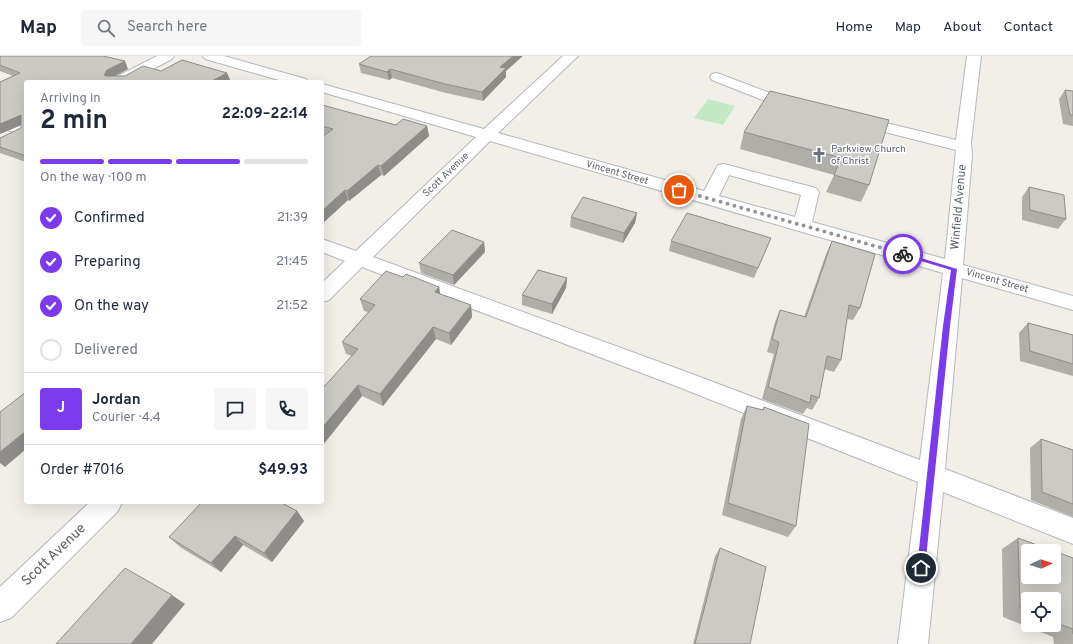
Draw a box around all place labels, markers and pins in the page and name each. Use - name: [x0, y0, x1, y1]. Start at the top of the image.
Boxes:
- place label: Parkview Church of Christ: [831, 143, 906, 168]
- church icon: Parkview Church of Christ: [810, 146, 828, 164]
- pin: [662, 173, 696, 207]
- pin: [904, 551, 938, 585]

